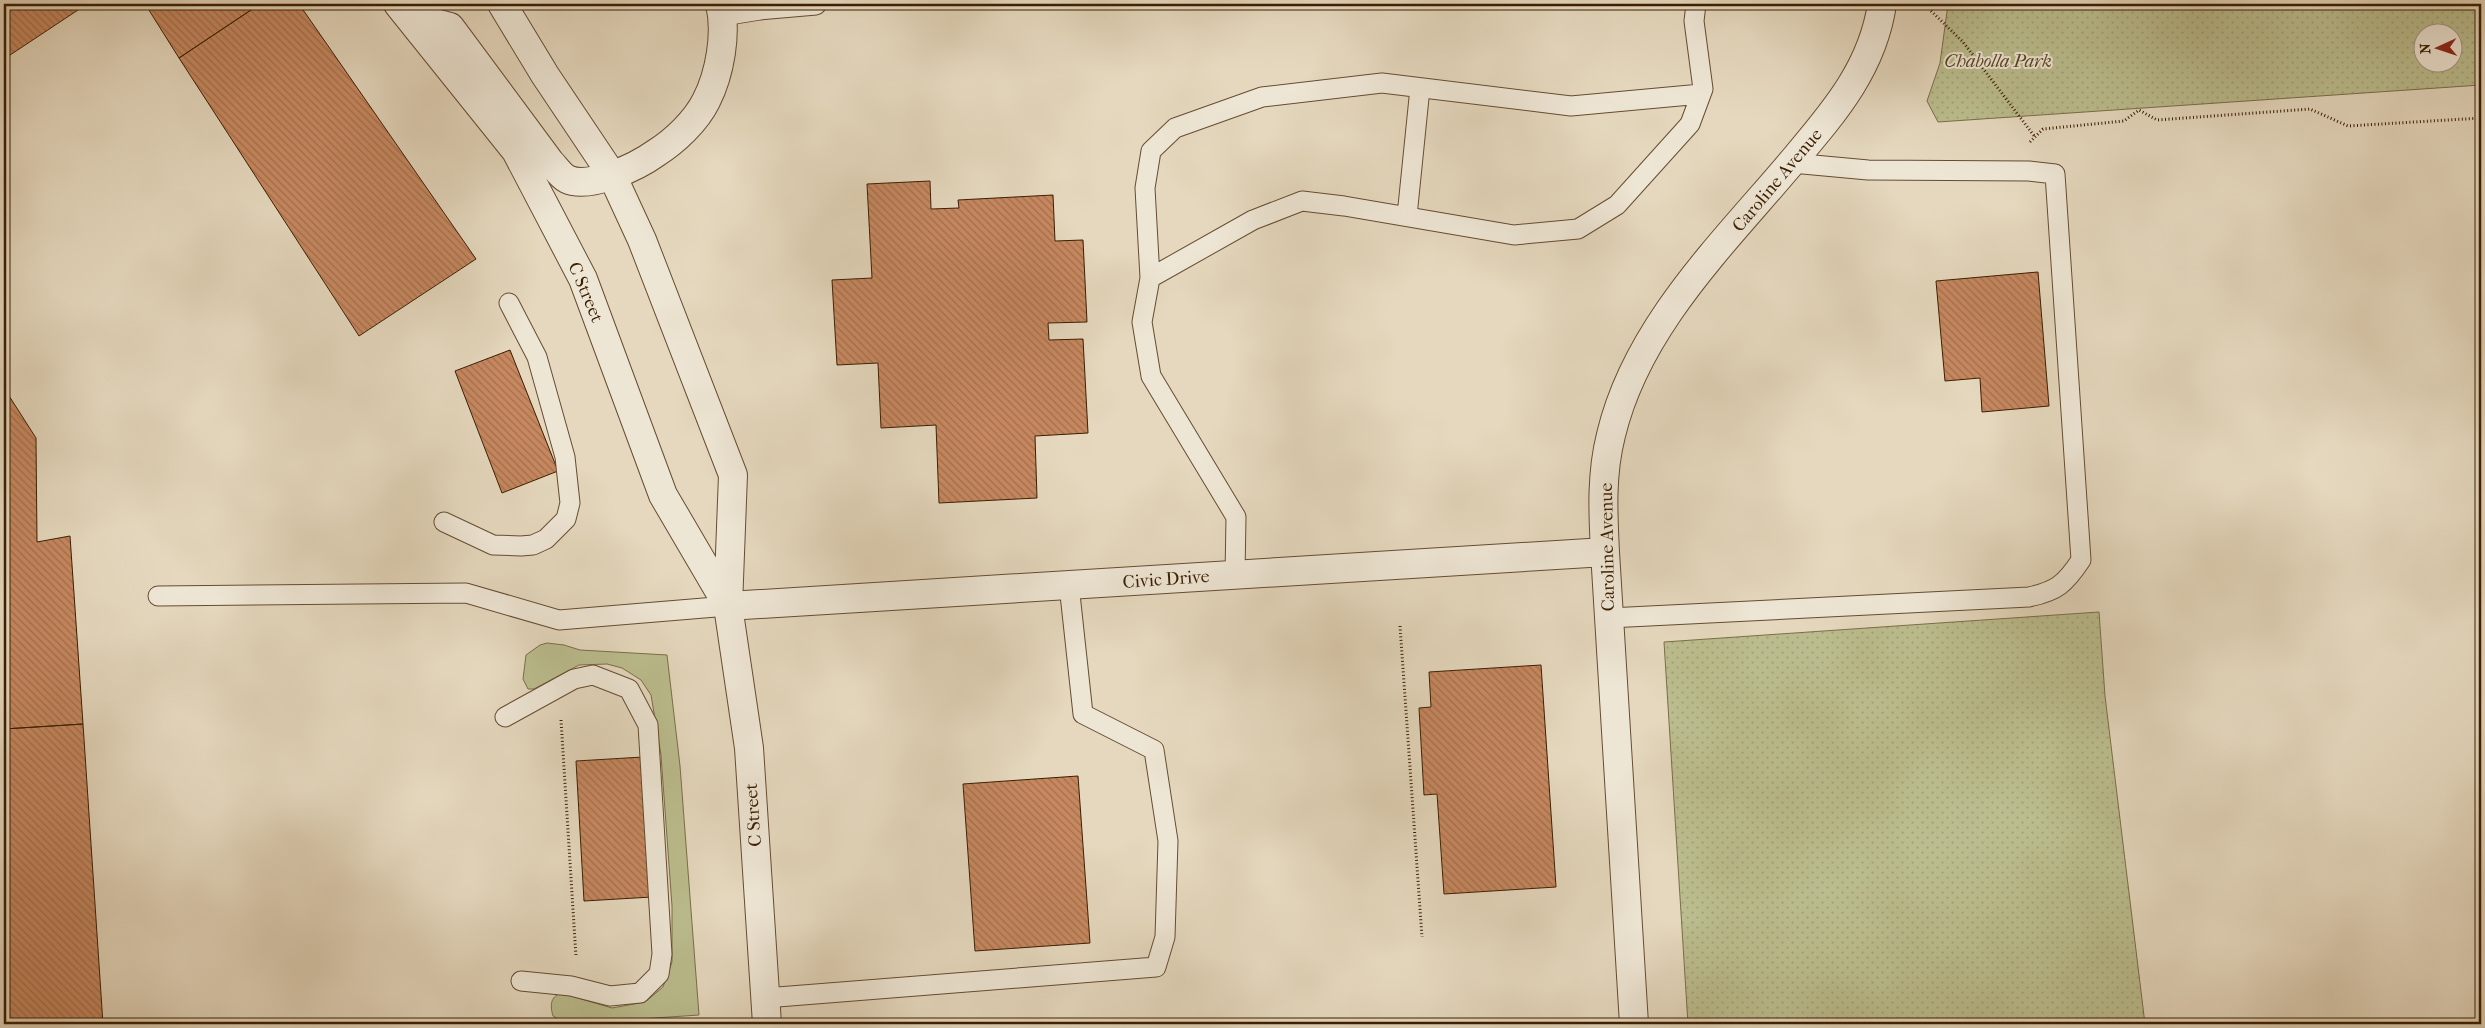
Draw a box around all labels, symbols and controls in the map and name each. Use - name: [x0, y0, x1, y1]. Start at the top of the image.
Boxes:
- north arrow: [2412, 22, 2462, 72]
- text: N: [2417, 43, 2434, 54]
- park label: Chabolla Park: [1944, 51, 2052, 72]
- street label: Caroline Avenue: [1728, 124, 1827, 236]
- street label: C Street: [563, 259, 608, 326]
- street label: Caroline Avenue: [1596, 482, 1619, 611]
- street label: Civic Drive: [1122, 566, 1210, 593]
- street label: C Street: [741, 782, 766, 847]

